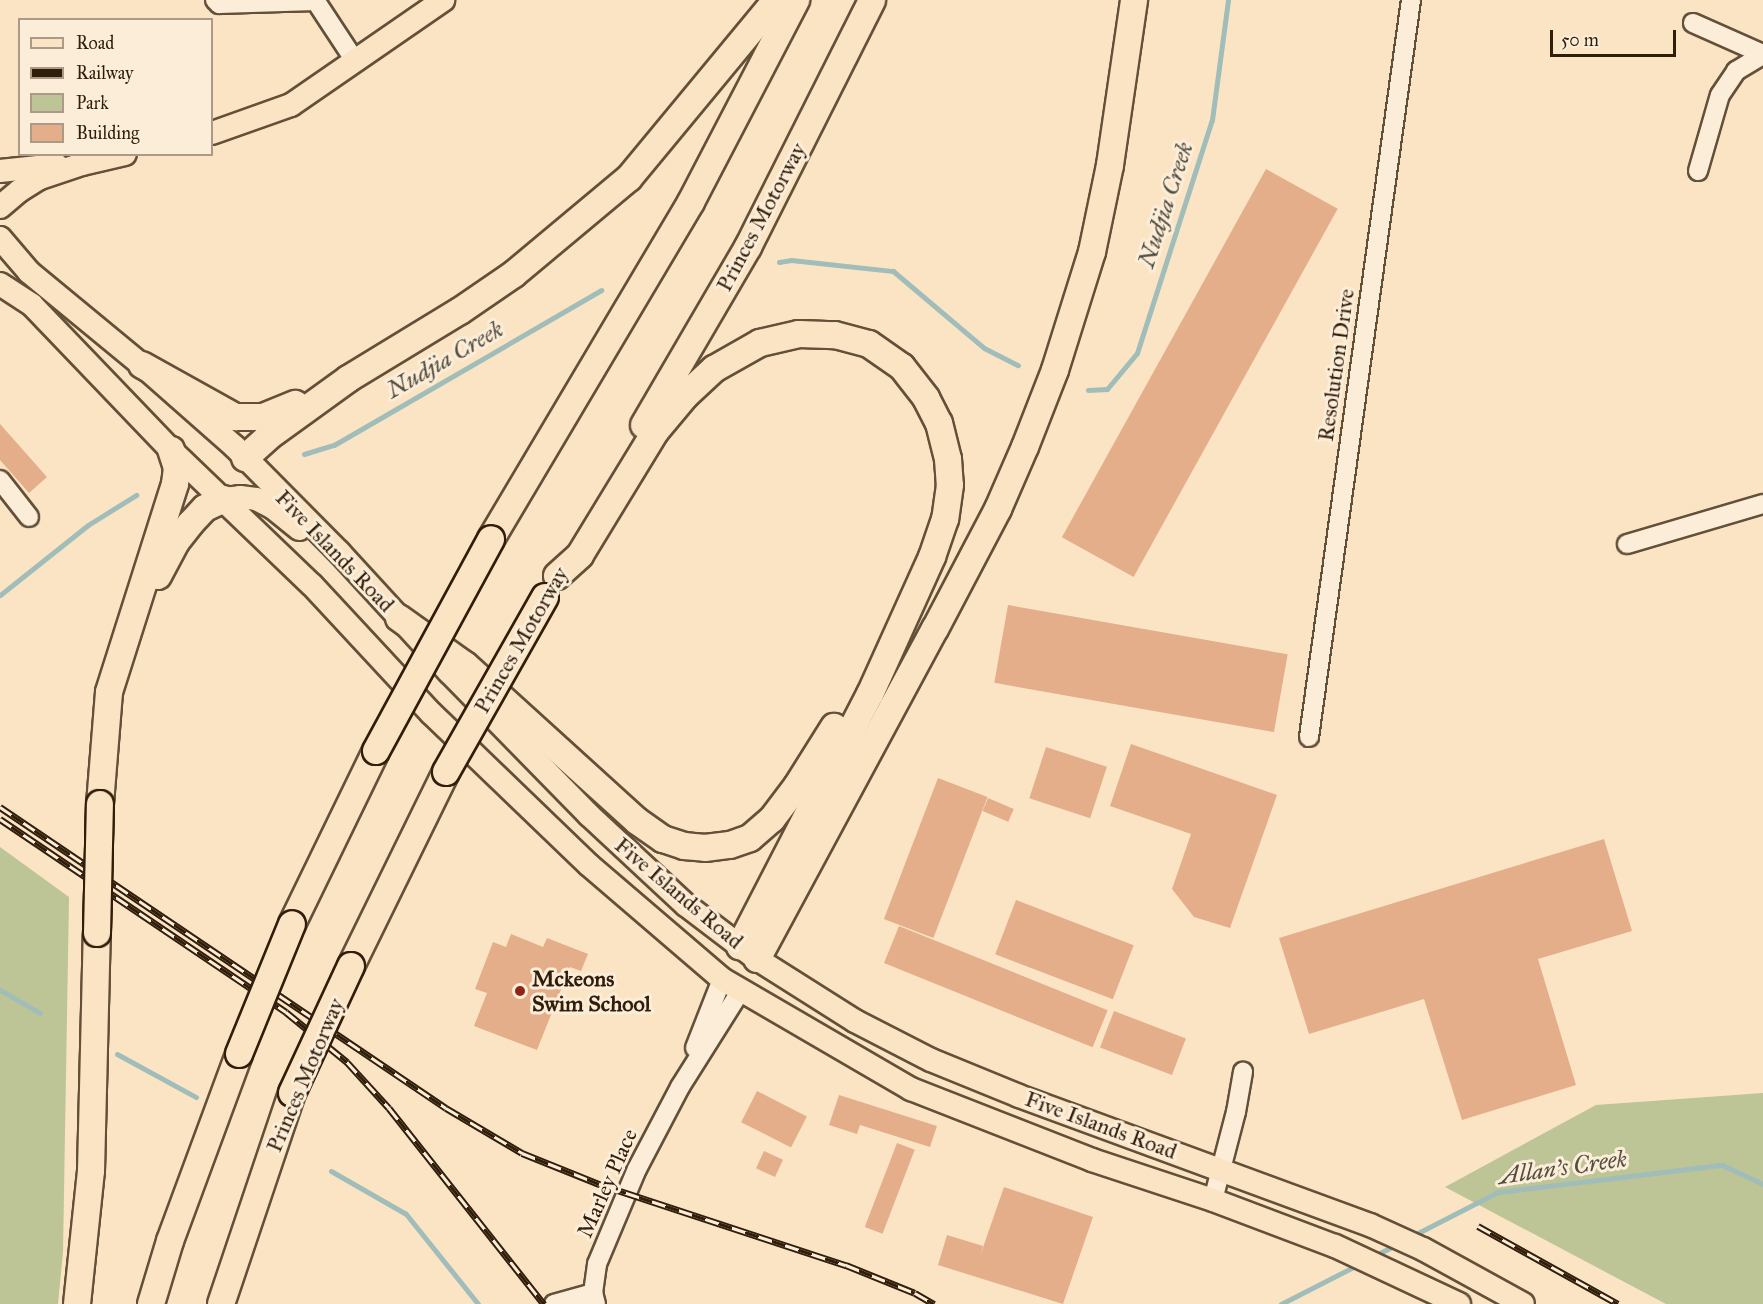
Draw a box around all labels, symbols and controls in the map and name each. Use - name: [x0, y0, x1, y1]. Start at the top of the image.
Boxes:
- legend: [18, 18, 213, 156]
- scale bar: [1553, 18, 1679, 56]
- text: 50 m: [1561, 29, 1599, 51]
- text: Road: [76, 32, 114, 54]
- text: Railway: [76, 62, 133, 84]
- text: Park: [76, 92, 109, 114]
- text: Building: [76, 122, 139, 144]
- street label: Princes Motorway: [711, 138, 811, 296]
- water label: Nudjia Creek: [1132, 139, 1200, 271]
- street label: Resolution Drive: [1312, 287, 1360, 443]
- water label: Nudjia Creek: [381, 315, 509, 405]
- street label: Five Islands Road: [270, 484, 400, 618]
- street label: Princes Motorway: [468, 562, 574, 718]
- street label: Five Islands Road: [609, 832, 749, 954]
- place label: Mckeons Swim School: [532, 965, 651, 1016]
- marker: Mckeons Swim School: [513, 984, 527, 998]
- street label: Princes Motorway: [261, 994, 349, 1156]
- street label: Five Islands Road: [1022, 1085, 1180, 1165]
- street label: Marley Place: [571, 1124, 643, 1242]
- water label: Allan's Creek: [1497, 1145, 1629, 1191]

